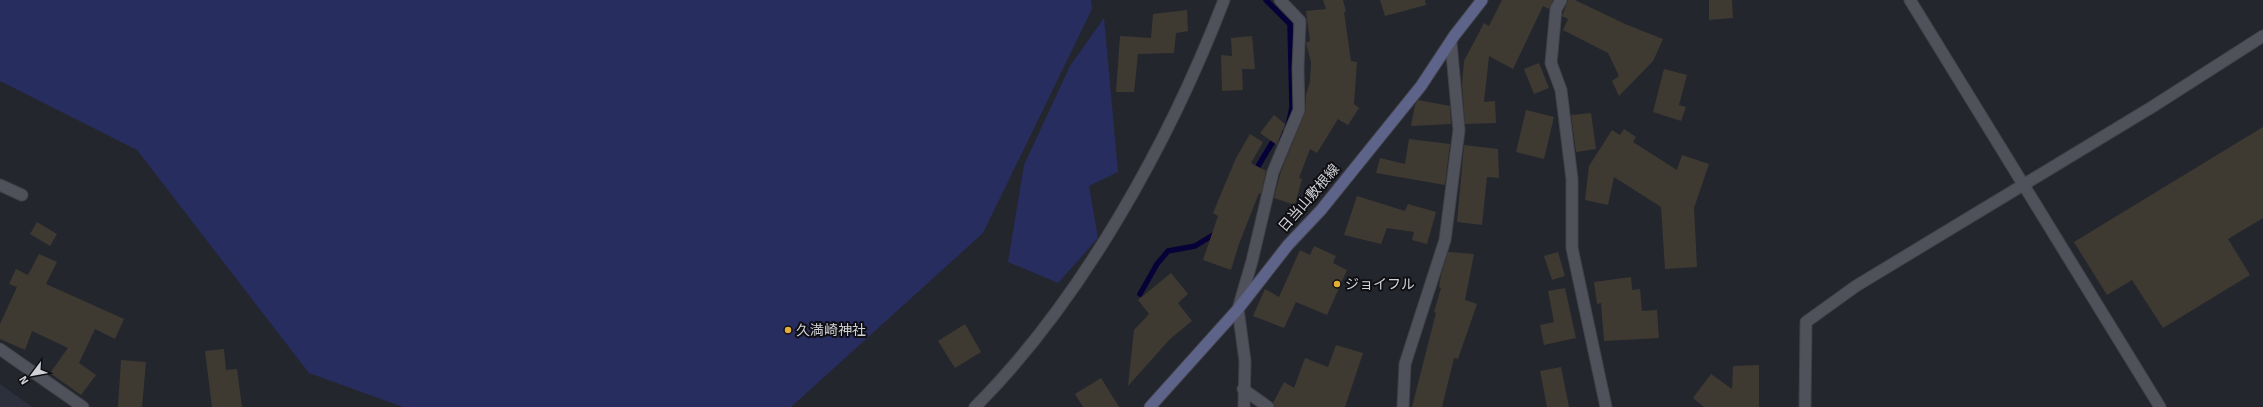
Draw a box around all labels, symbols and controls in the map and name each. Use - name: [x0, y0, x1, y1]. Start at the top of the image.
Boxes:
- street label: 日当山敷根線: [1275, 161, 1343, 235]
- place label: ジョイフル: [1345, 276, 1415, 293]
- marker: ジョイフル: [1332, 279, 1342, 289]
- place label: 久満崎神社: [796, 322, 866, 339]
- marker: 久満崎神社: [783, 325, 793, 335]
- north arrow: [12, 355, 52, 395]
- text: N: [16, 373, 31, 387]

